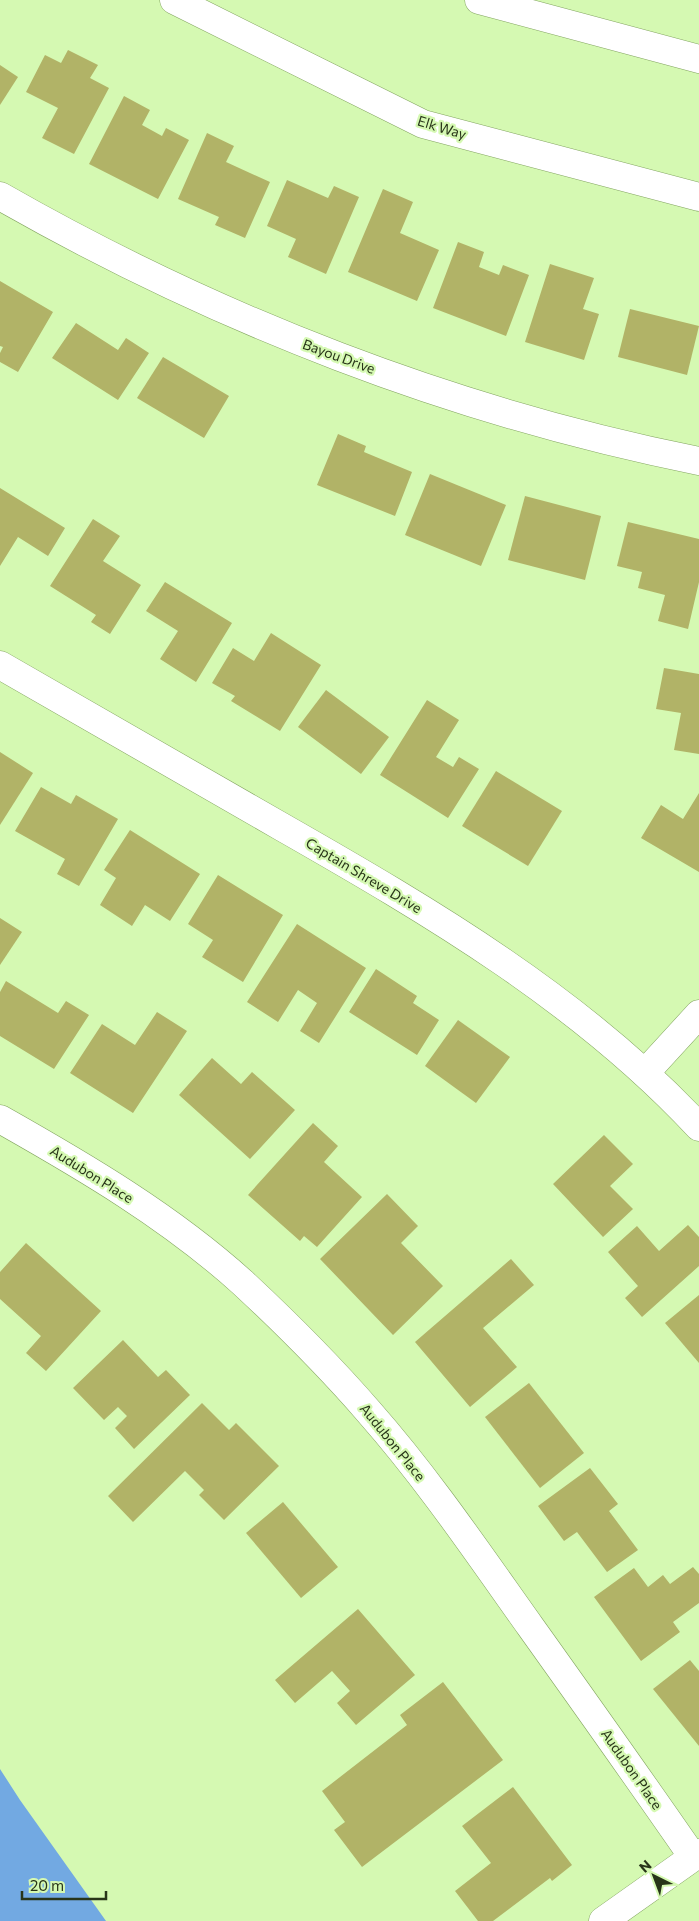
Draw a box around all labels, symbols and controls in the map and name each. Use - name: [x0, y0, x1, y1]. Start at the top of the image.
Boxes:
- street label: Elk Way: [416, 112, 468, 142]
- street label: Bayou Drive: [300, 335, 378, 377]
- street label: Captain Shreve Drive: [303, 834, 425, 916]
- street label: Audubon Place: [47, 1142, 137, 1206]
- street label: Audubon Place: [357, 1400, 429, 1484]
- street label: Audubon Place: [598, 1725, 666, 1813]
- north arrow: [629, 1851, 679, 1901]
- text: N: [635, 1856, 655, 1876]
- scale bar: [22, 1868, 106, 1900]
- text: 20 m: [30, 1876, 64, 1894]

